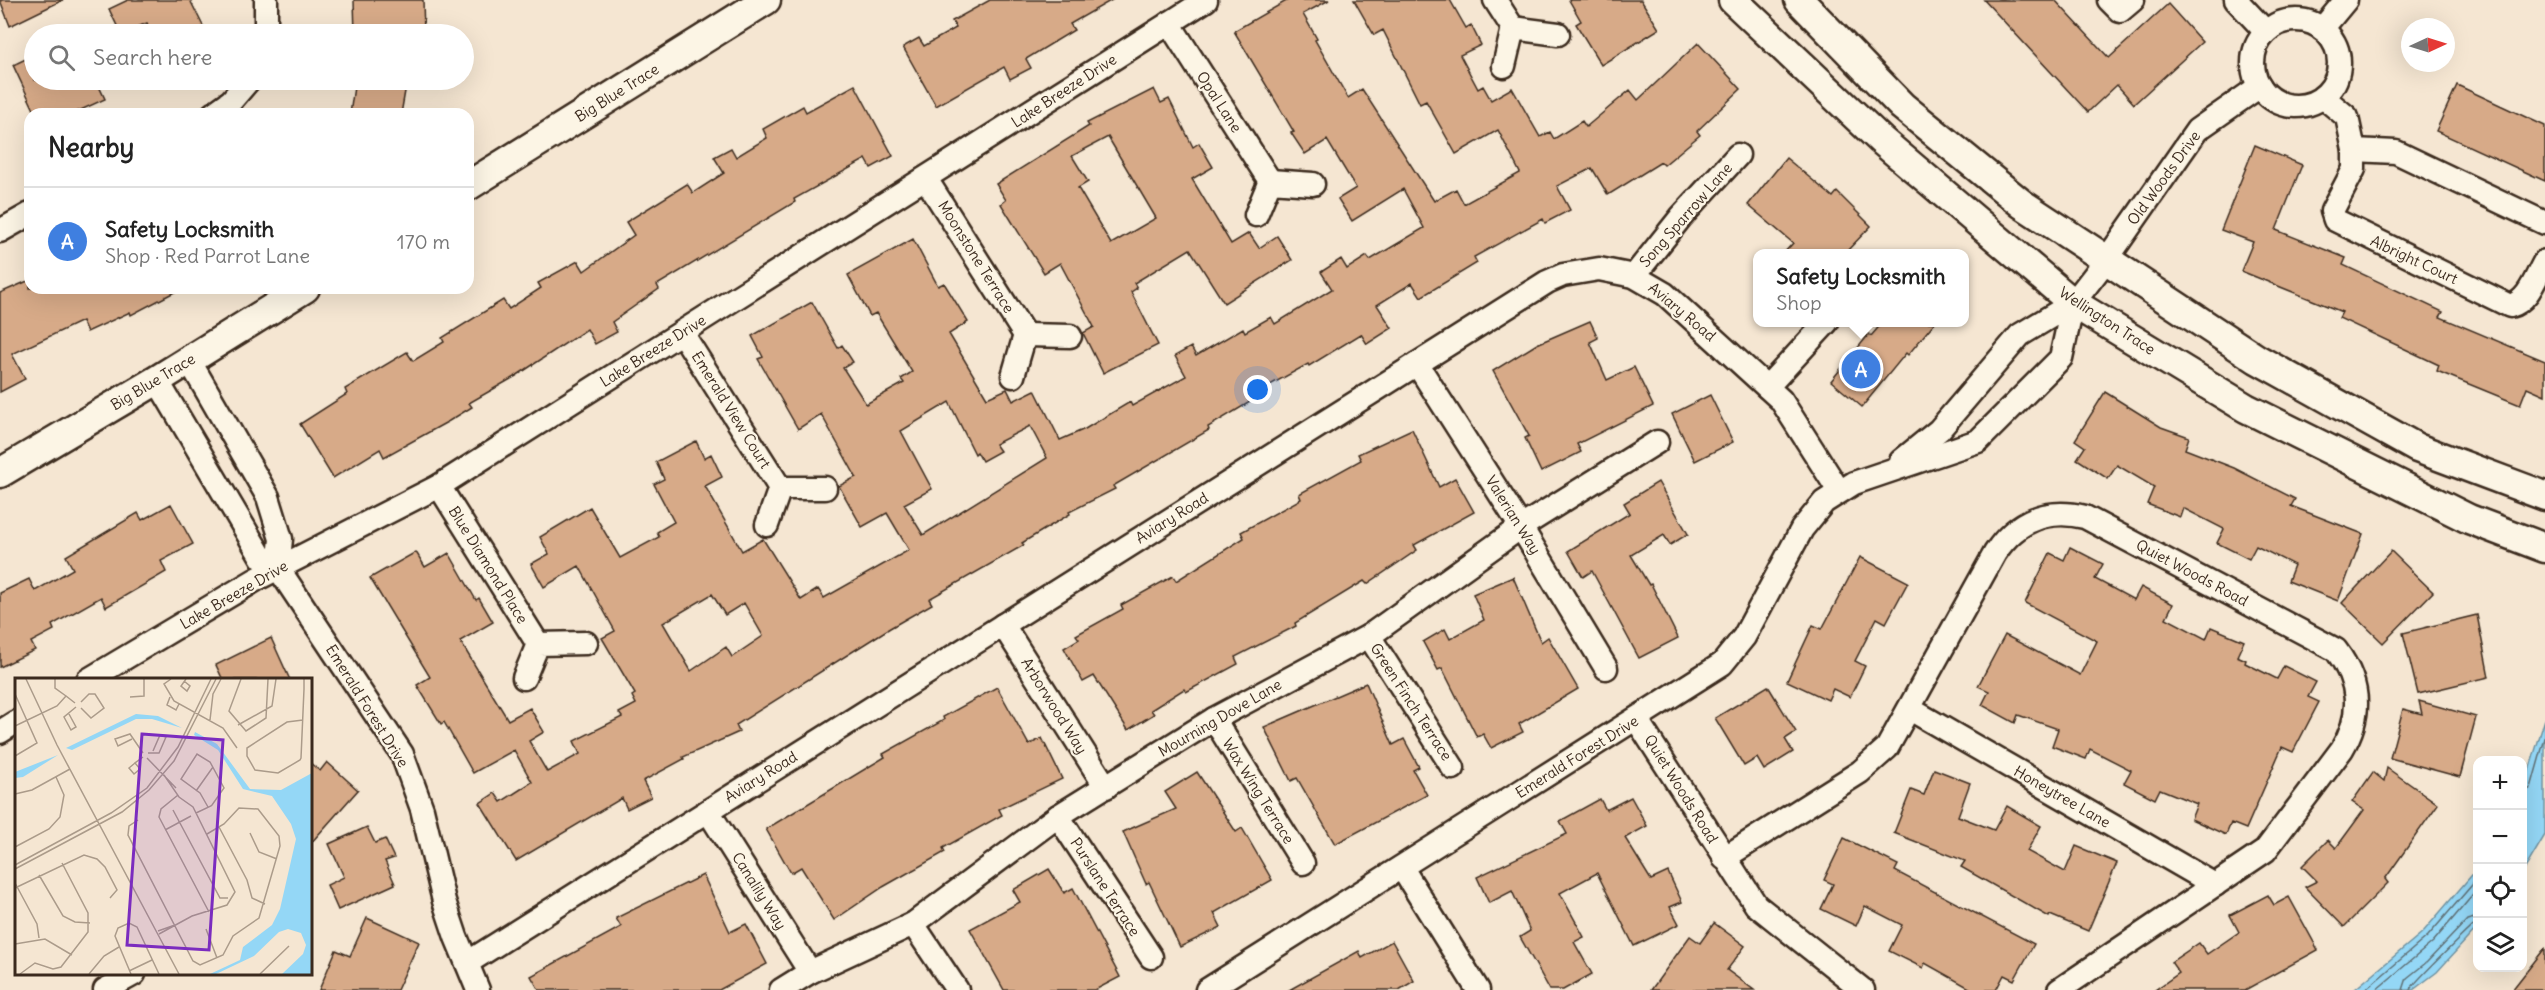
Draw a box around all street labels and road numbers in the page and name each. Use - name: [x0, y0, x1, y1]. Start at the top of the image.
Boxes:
- street label: Lake Breeze Drive: [1008, 50, 1120, 132]
- street label: Big Blue Trace: [571, 59, 662, 126]
- street label: Opal Lane: [1193, 68, 1246, 136]
- street label: Old Woods Drive: [2123, 127, 2204, 229]
- street label: Song Sparrow Lane: [1635, 159, 1736, 271]
- street label: Moonstone Terrace: [934, 197, 1019, 317]
- street label: Albright Court: [2367, 231, 2461, 288]
- street label: Aviary Road: [1645, 278, 1720, 345]
- street label: Wellington Trace: [2056, 282, 2159, 359]
- street label: Lake Breeze Drive: [596, 310, 709, 391]
- street label: Emerald View Court: [688, 348, 775, 472]
- street label: Big Blue Trace: [107, 349, 199, 414]
- street label: Valerian Way: [1482, 472, 1545, 558]
- street label: Aviary Road: [1132, 488, 1212, 547]
- street label: Blue Diamond Place: [445, 502, 532, 627]
- street label: Quiet Woods Road: [2133, 535, 2252, 610]
- street label: Lake Breeze Drive: [176, 556, 291, 633]
- street label: Green Finch Terrace: [1366, 639, 1456, 764]
- street label: Emerald Forest Drive: [322, 641, 413, 771]
- street label: Arborwood Way: [1017, 654, 1092, 757]
- street label: Mourning Dove Lane: [1155, 674, 1285, 761]
- street label: Emerald Forest Drive: [1512, 711, 1642, 802]
- street label: Quiet Woods Road: [1640, 731, 1723, 847]
- street label: Wax Wing Terrace: [1218, 734, 1299, 847]
- street label: Aviary Road: [721, 747, 801, 806]
- street label: Honeytree Lane: [2011, 761, 2114, 832]
- street label: Purslane Terrace: [1066, 834, 1144, 940]
- street label: Canalily Way: [728, 848, 791, 933]

